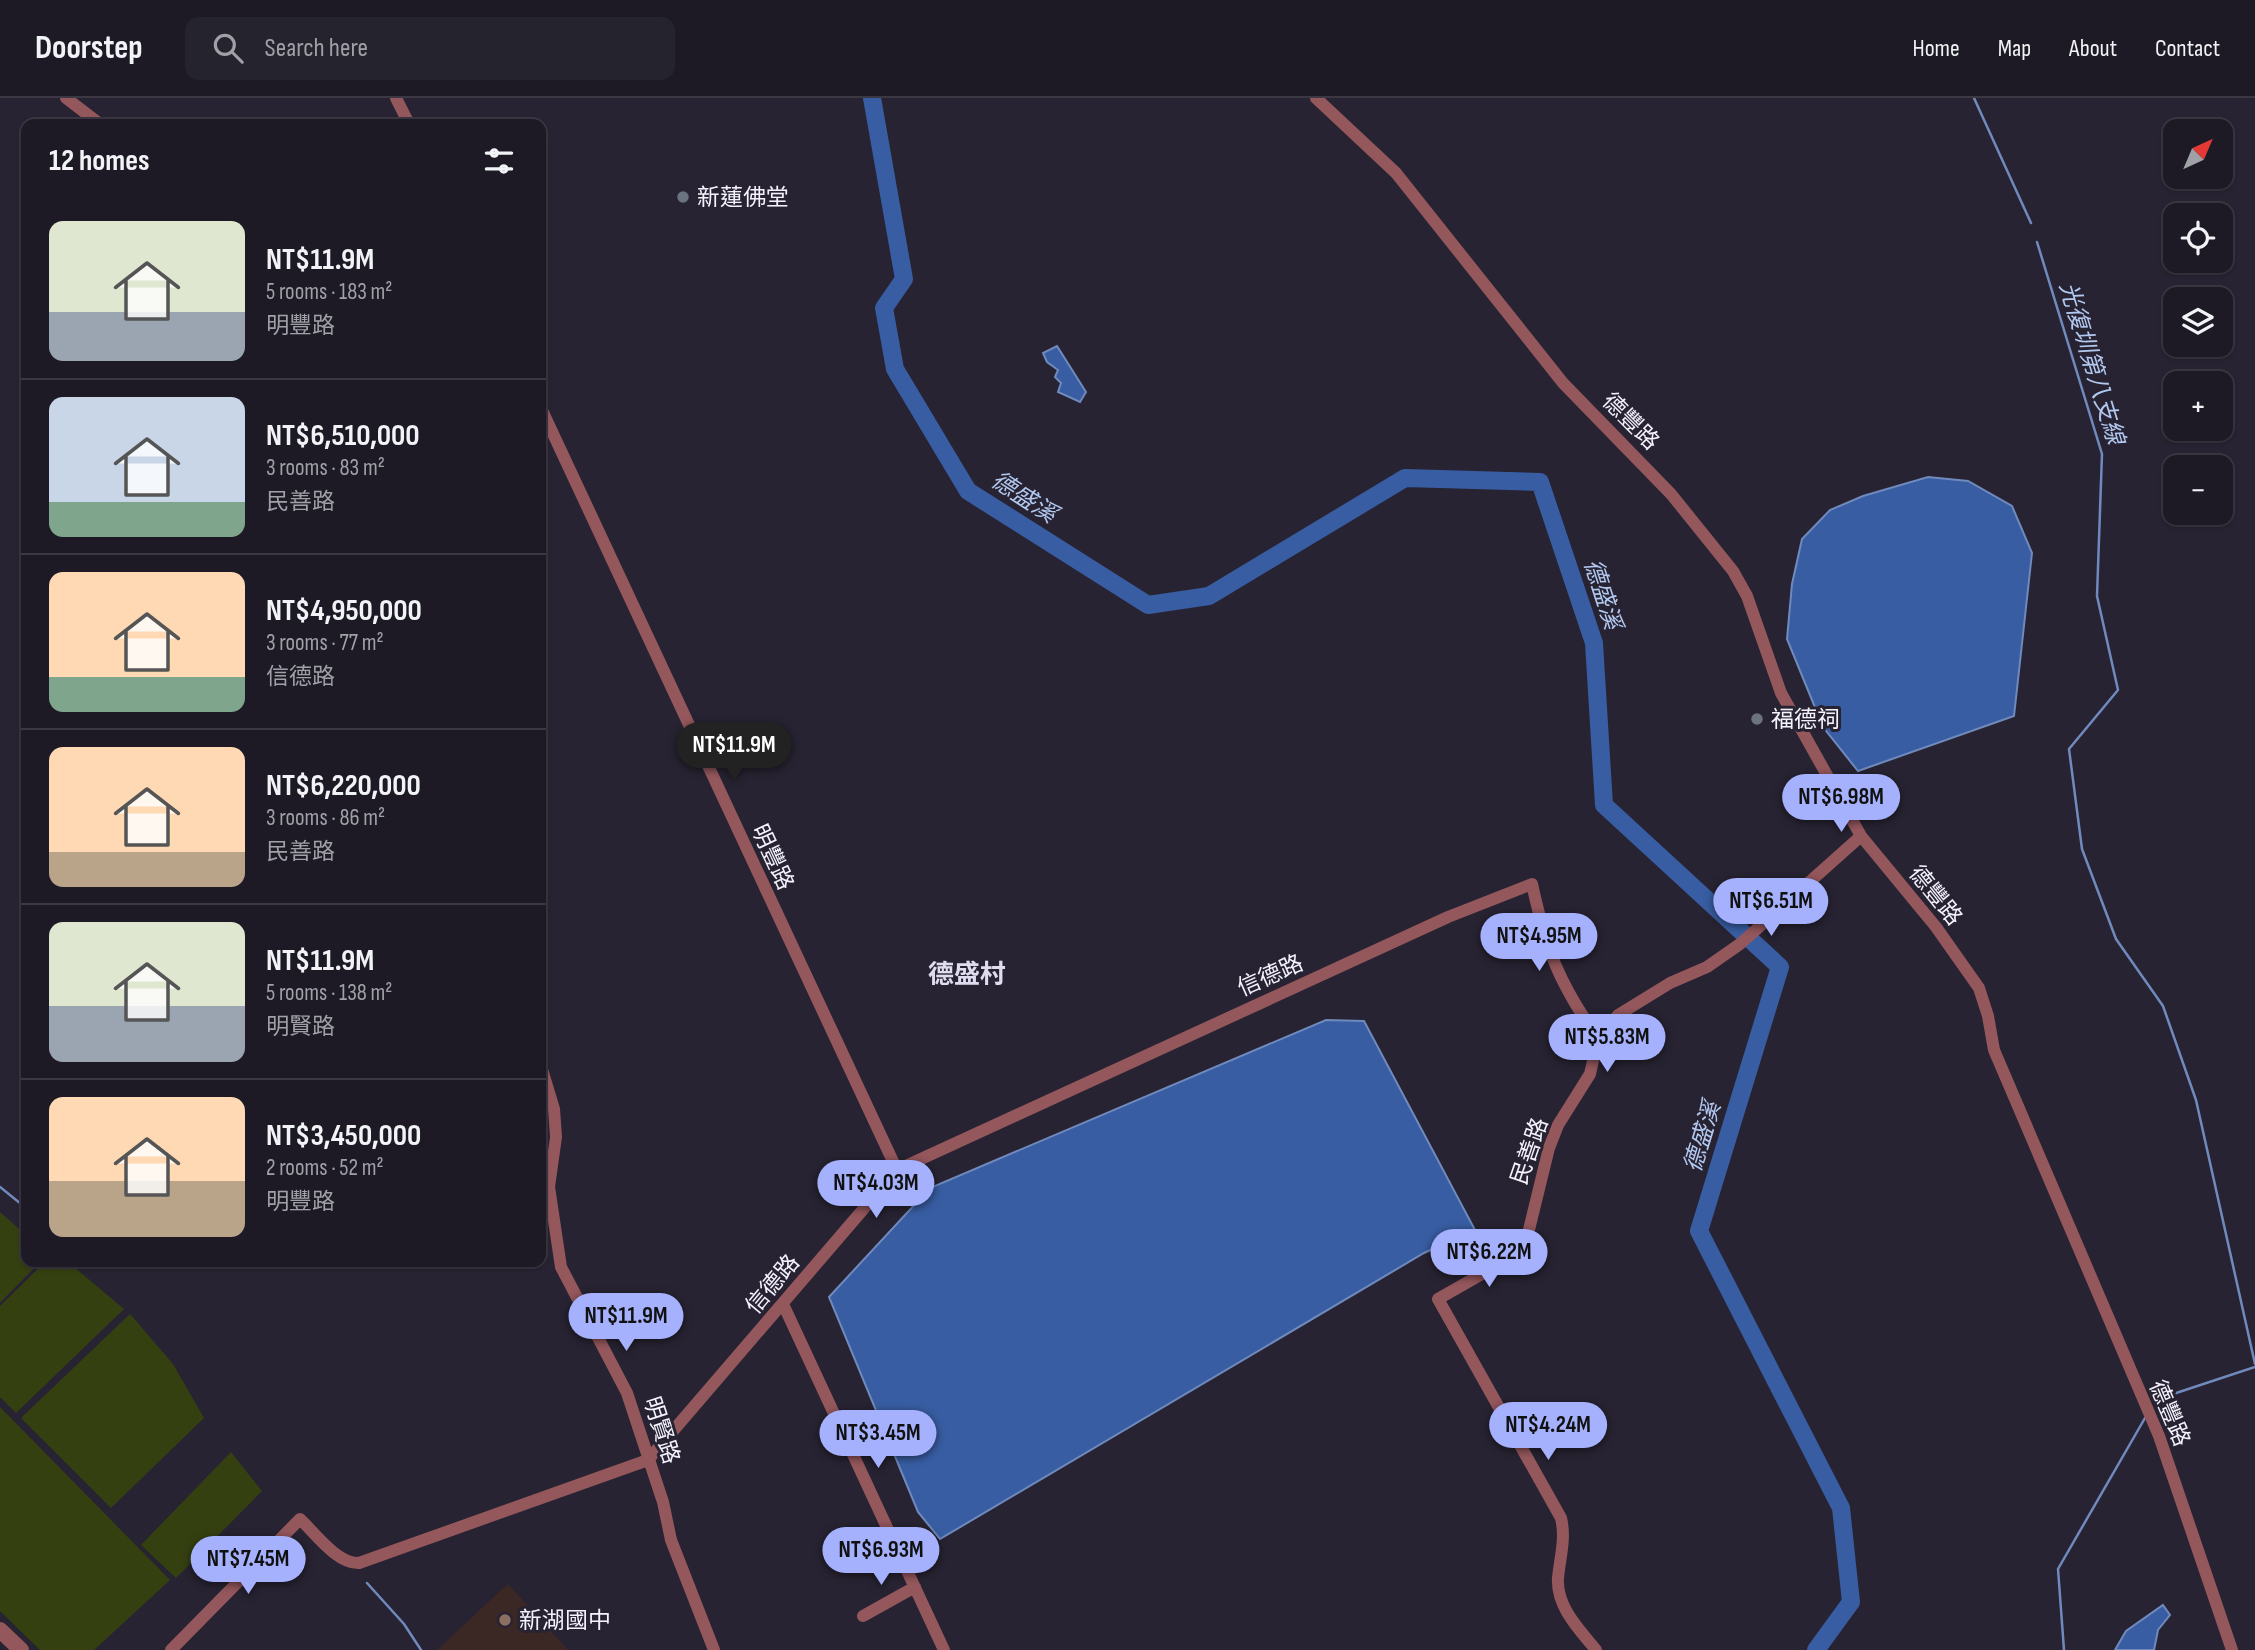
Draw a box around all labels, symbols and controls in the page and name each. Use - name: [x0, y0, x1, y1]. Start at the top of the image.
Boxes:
- search box: [185, 17, 675, 80]
- text: Doorstep: [35, 28, 143, 68]
- icon: search: [209, 29, 247, 67]
- text: Search here: [265, 33, 368, 64]
- text: Home: [1912, 34, 1960, 63]
- text: Map: [1998, 34, 2031, 63]
- text: About: [2069, 34, 2117, 63]
- text: Contact: [2155, 34, 2220, 63]
- north arrow: [2163, 119, 2233, 189]
- map controls: [2163, 119, 2233, 525]
- icon: filters: [480, 142, 518, 180]
- text: 12 homes: [49, 143, 150, 179]
- place label: 新蓮佛堂: [697, 184, 789, 212]
- marker: 新蓮佛堂: [675, 189, 691, 205]
- button: locate: [2163, 203, 2233, 273]
- text: NT$11.9M: [266, 242, 374, 278]
- icon: home: [105, 249, 189, 333]
- text: 5 rooms · 183 m²: [266, 278, 392, 306]
- water label: 光復圳第八支線: [2053, 279, 2131, 451]
- button: layers: [2163, 287, 2233, 357]
- text: 明豐路: [266, 312, 335, 340]
- button: +: [2163, 371, 2233, 441]
- street label: 德豐路: [1596, 387, 1665, 456]
- text: NT$6,510,000: [266, 418, 420, 454]
- icon: home: [105, 425, 189, 509]
- text: 3 rooms · 83 m²: [266, 454, 385, 482]
- button: −: [2163, 455, 2233, 525]
- water label: 德盛溪: [986, 466, 1064, 531]
- text: 民善路: [266, 488, 335, 516]
- water label: 德盛溪: [1578, 555, 1628, 636]
- text: NT$4,950,000: [266, 593, 422, 629]
- icon: home: [105, 600, 189, 684]
- text: 3 rooms · 77 m²: [266, 629, 384, 657]
- text: 信德路: [266, 663, 335, 691]
- place label: 福德祠: [1771, 706, 1840, 734]
- marker: 福德祠: [1749, 711, 1765, 727]
- pin: NT$11.9M: [662, 722, 806, 782]
- text: NT$11.9M: [693, 731, 776, 759]
- text: NT$6,220,000: [266, 768, 421, 804]
- pin: NT$6.98M: [1769, 774, 1913, 834]
- icon: home: [105, 775, 189, 859]
- text: NT$6.98M: [1798, 783, 1884, 811]
- text: 3 rooms · 86 m²: [266, 804, 385, 832]
- street label: 明豐路: [745, 820, 799, 895]
- text: 民善路: [266, 838, 335, 866]
- street label: 德豐路: [1903, 860, 1968, 931]
- pin: NT$6.51M: [1699, 878, 1843, 938]
- text: NT$6.51M: [1729, 887, 1813, 915]
- pin: NT$4.95M: [1467, 914, 1611, 973]
- text: NT$4.95M: [1496, 922, 1582, 950]
- text: NT$11.9M: [266, 943, 374, 979]
- street label: 信德路: [1233, 949, 1308, 1003]
- icon: home: [105, 950, 189, 1034]
- district label: 德盛村: [928, 960, 1006, 991]
- text: 5 rooms · 138 m²: [266, 979, 392, 1007]
- text: 明賢路: [266, 1013, 335, 1041]
- pin: NT$5.83M: [1535, 1014, 1679, 1074]
- text: NT$5.83M: [1565, 1023, 1650, 1051]
- water label: 德盛溪: [1678, 1096, 1728, 1176]
- street label: 民善路: [1505, 1114, 1554, 1189]
- text: NT$3,450,000: [266, 1118, 421, 1154]
- icon: home: [105, 1125, 189, 1209]
- text: 2 rooms · 52 m²: [266, 1154, 384, 1182]
- pin: NT$4.03M: [804, 1160, 948, 1220]
- text: NT$4.03M: [833, 1169, 919, 1197]
- text: 明豐路: [266, 1188, 335, 1216]
- pin: NT$6.22M: [1417, 1230, 1561, 1289]
- text: NT$6.22M: [1447, 1238, 1531, 1266]
- street label: 信德路: [740, 1249, 806, 1320]
- pin: NT$11.9M: [554, 1294, 698, 1353]
- text: NT$11.9M: [585, 1302, 668, 1330]
- street label: 德豐路: [2143, 1376, 2195, 1451]
- street label: 明賢路: [637, 1393, 685, 1467]
- pin: NT$4.24M: [1476, 1402, 1620, 1462]
- pin: NT$3.45M: [806, 1410, 950, 1470]
- text: NT$4.24M: [1505, 1411, 1591, 1439]
- text: NT$3.45M: [835, 1419, 921, 1447]
- pin: NT$6.93M: [809, 1528, 953, 1587]
- pin: NT$7.45M: [176, 1536, 320, 1596]
- text: NT$6.93M: [838, 1536, 924, 1564]
- text: NT$7.45M: [207, 1545, 289, 1573]
- place label: 新湖國中: [519, 1607, 611, 1635]
- marker: 新湖國中: [497, 1612, 513, 1628]

